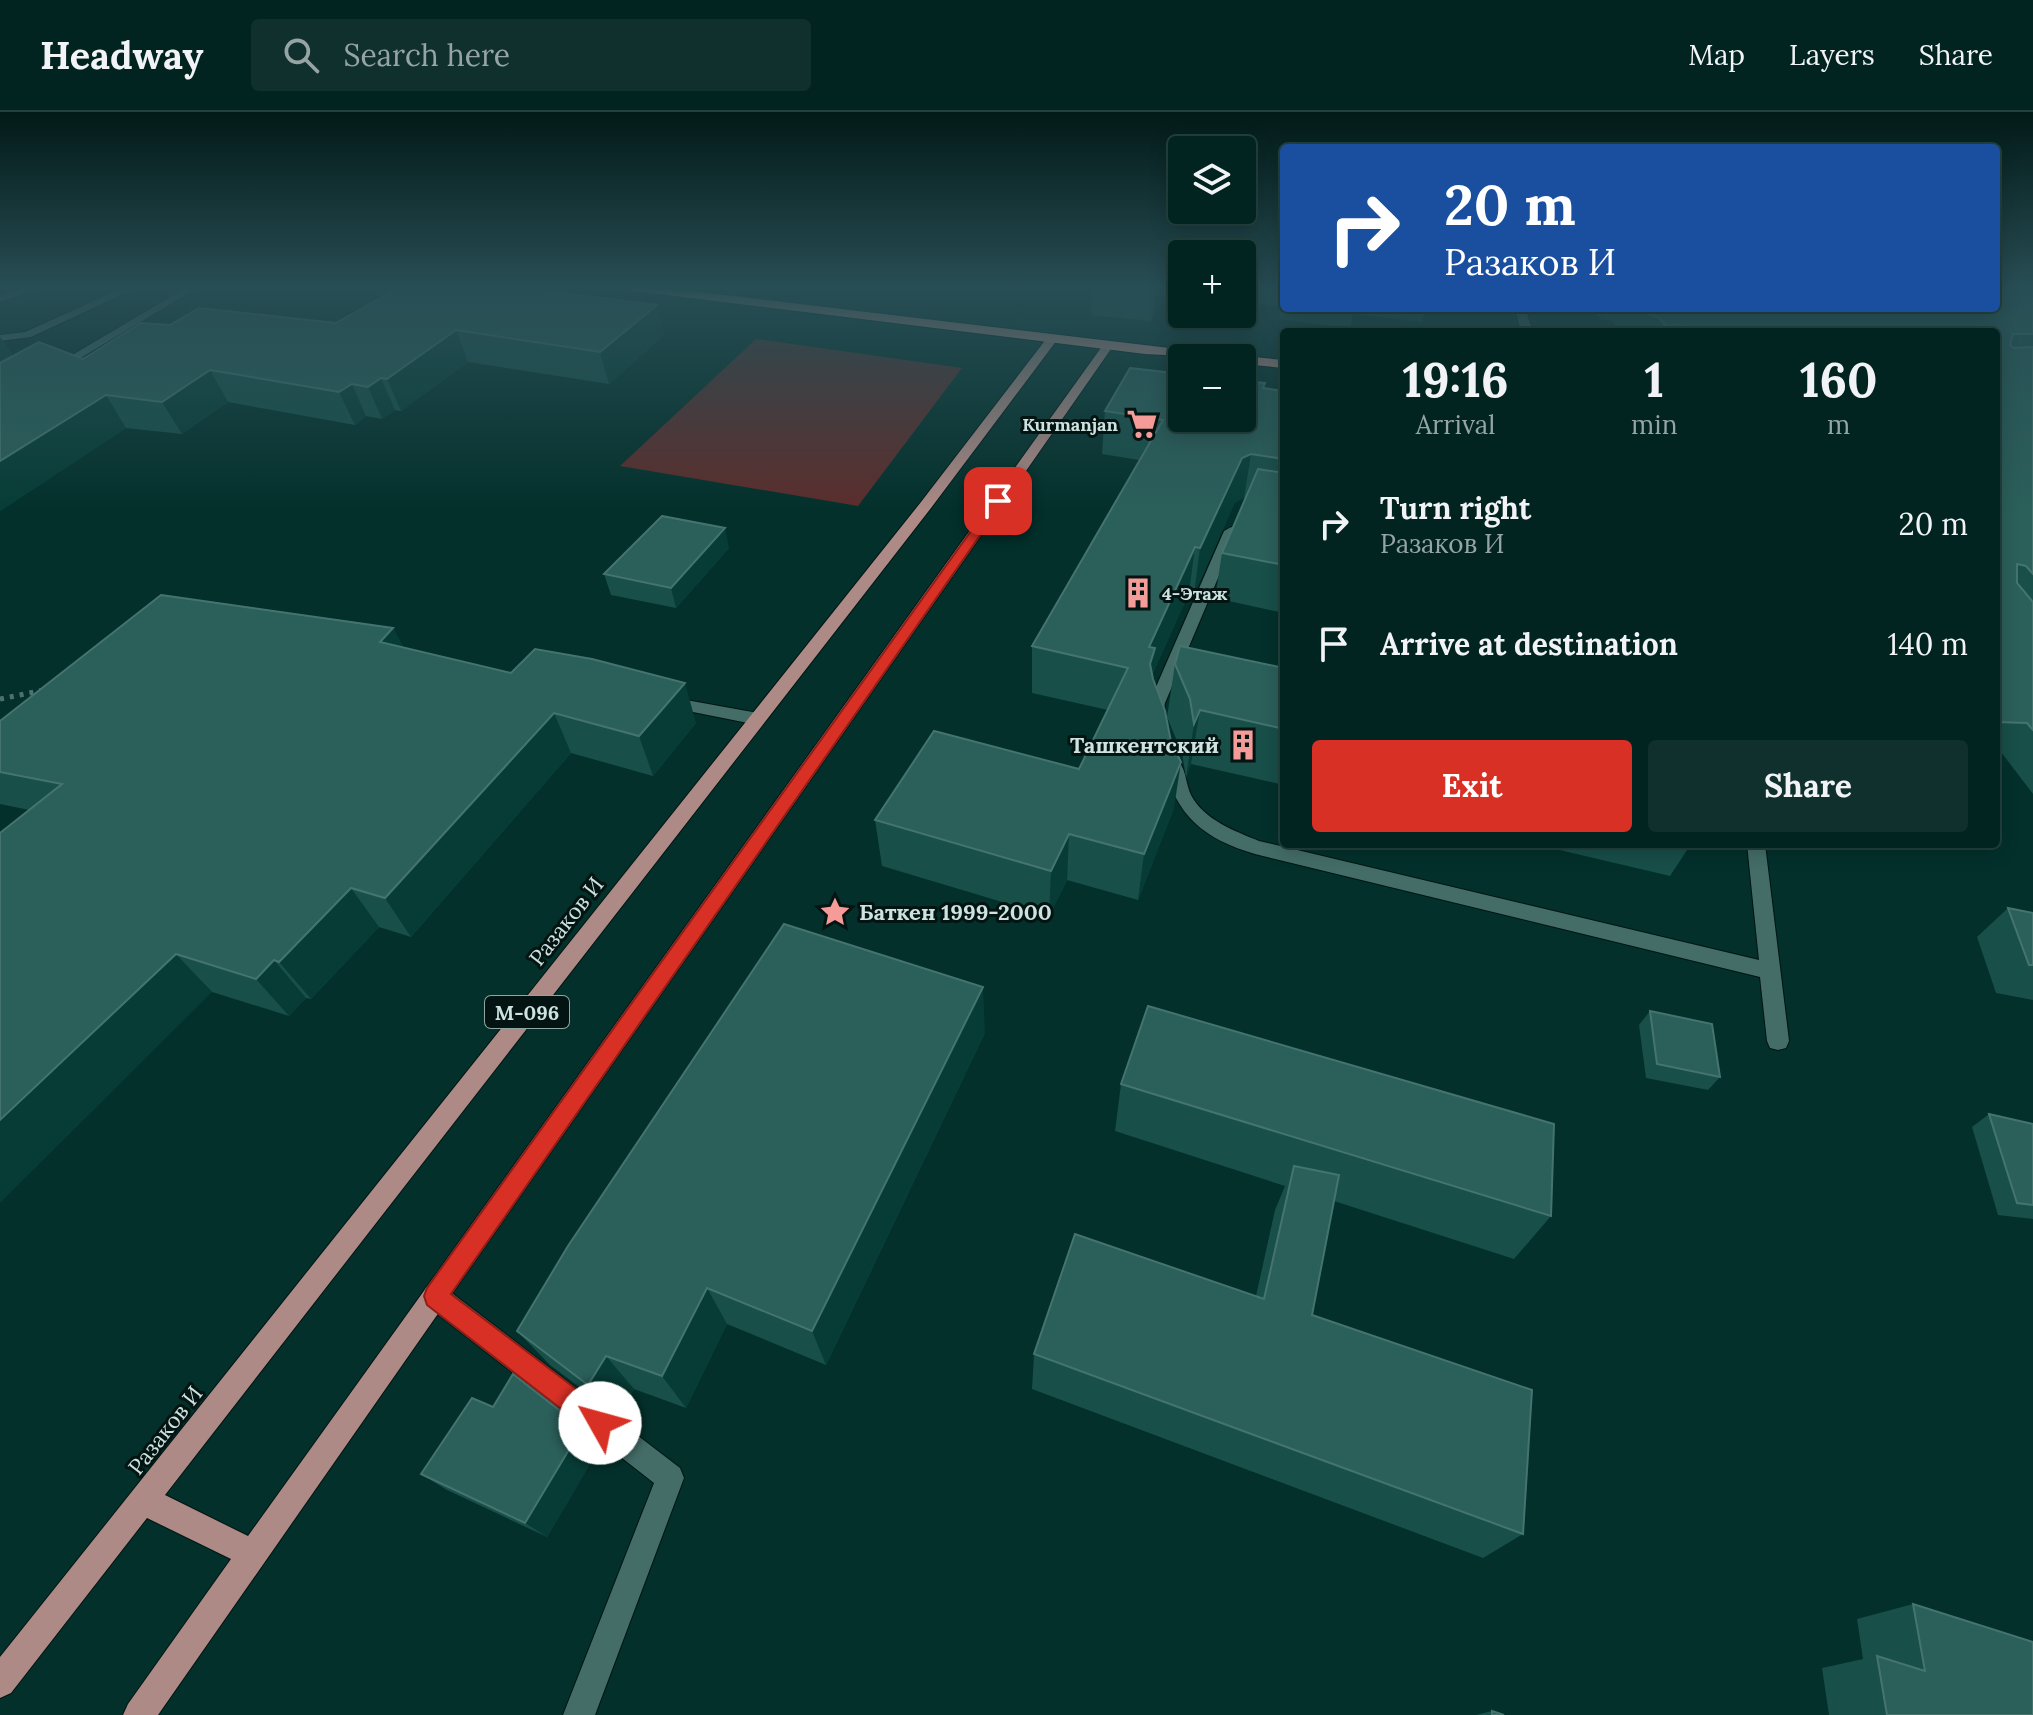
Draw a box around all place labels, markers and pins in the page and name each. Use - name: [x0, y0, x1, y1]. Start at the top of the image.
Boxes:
- supermarket icon: Kurmanjan: [1125, 407, 1159, 441]
- place label: Kurmanjan: [1022, 413, 1119, 436]
- pin: [964, 467, 1032, 535]
- building icon: 4-Этаж: [1121, 576, 1155, 610]
- place label: 4-Этаж: [1162, 582, 1228, 605]
- building icon: Ташкентский: [1226, 728, 1260, 762]
- place label: Ташкентский: [1070, 731, 1219, 759]
- place icon: Баткен 1999-2000: [818, 895, 852, 929]
- place label: Баткен 1999-2000: [859, 898, 1052, 926]

